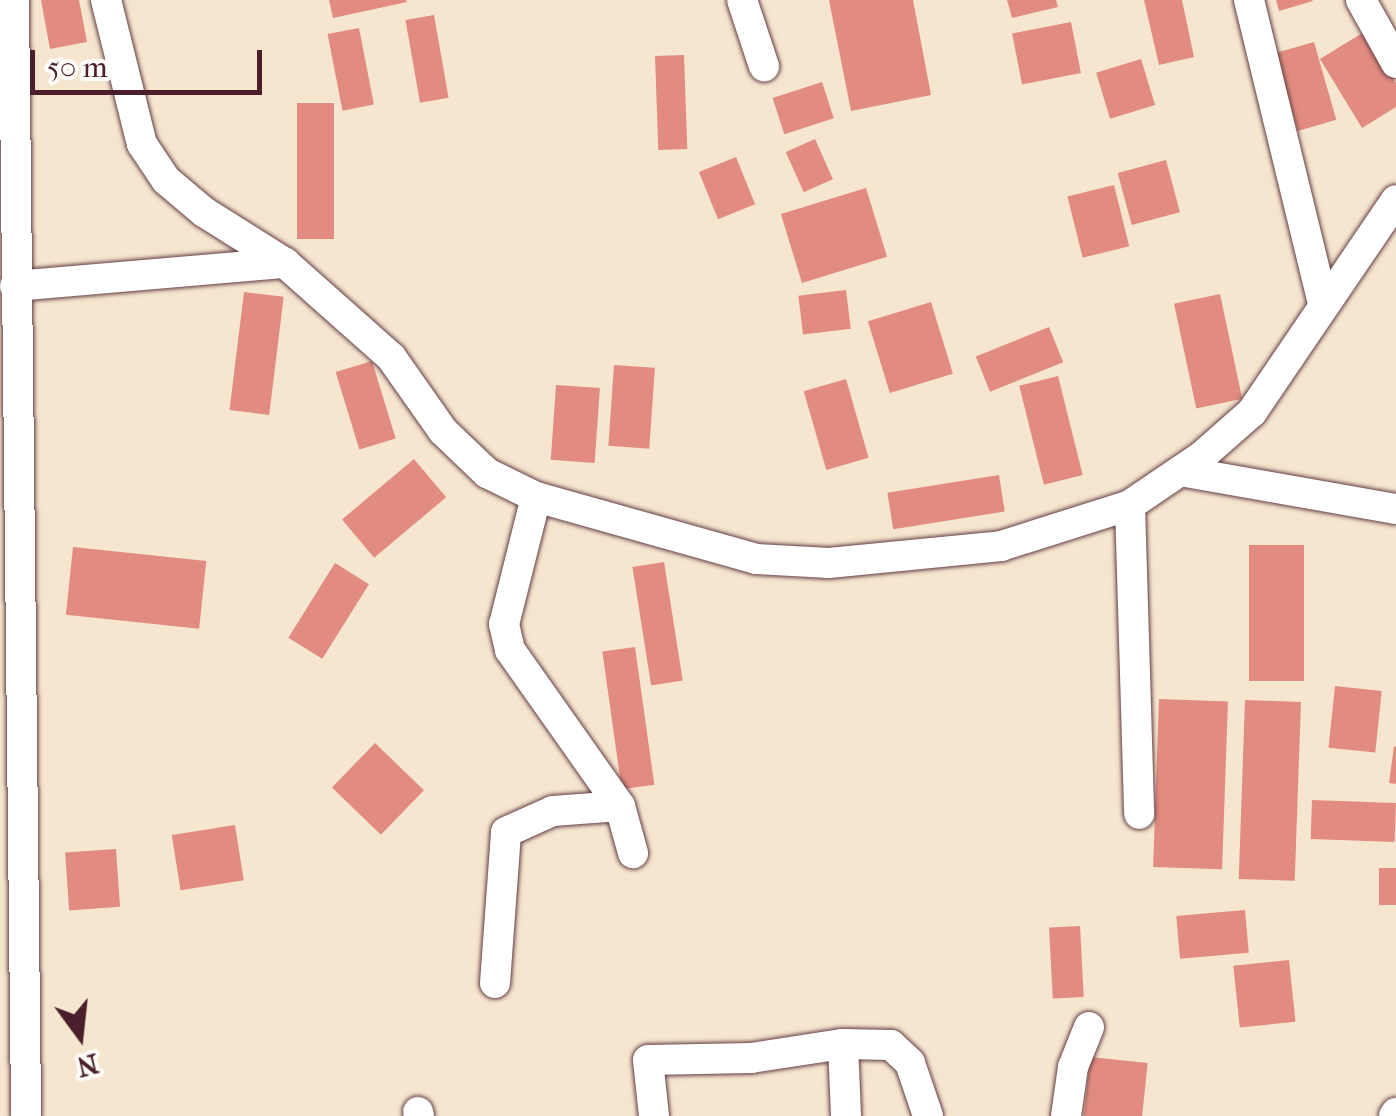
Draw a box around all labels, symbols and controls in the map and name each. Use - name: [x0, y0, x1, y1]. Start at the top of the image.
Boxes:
- scale bar: [35, 30, 268, 92]
- text: 50 m: [47, 50, 108, 85]
- north arrow: [30, 986, 130, 1086]
- text: N: [73, 1047, 102, 1084]

